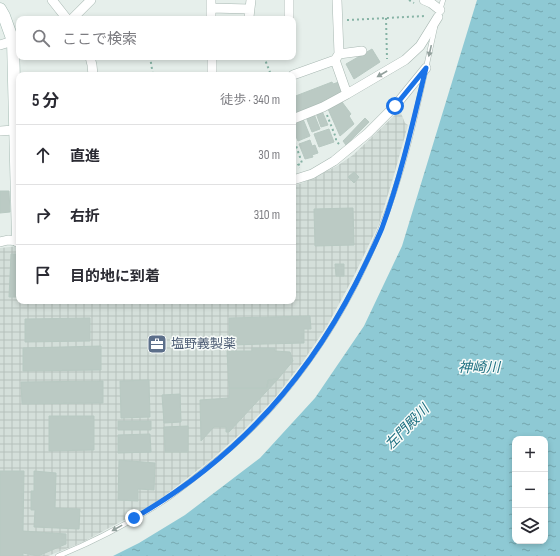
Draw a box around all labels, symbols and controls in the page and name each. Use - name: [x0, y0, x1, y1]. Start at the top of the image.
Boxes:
- search box: [16, 16, 296, 60]
- icon: search: [30, 27, 52, 49]
- text: ここで検索: [62, 30, 137, 49]
- one-way arrow: [426, 45, 432, 57]
- one-way arrow: [376, 70, 388, 77]
- text: 5 分: [32, 91, 59, 111]
- text: 徒歩 · 340 m: [220, 92, 280, 108]
- route start: [386, 97, 404, 115]
- icon: ahead: [32, 144, 54, 166]
- text: 直進: [70, 147, 100, 166]
- text: 30 m: [258, 147, 280, 163]
- icon: right: [32, 204, 54, 226]
- text: 右折: [70, 207, 100, 226]
- text: 310 m: [254, 207, 280, 223]
- icon: arrive: [32, 264, 54, 286]
- text: 目的地に到着: [70, 267, 160, 286]
- office icon: 塩野義製薬: [146, 333, 168, 355]
- place label: 塩野義製薬: [171, 336, 236, 352]
- water label: 神崎川: [458, 359, 502, 376]
- water label: 左門殿川: [381, 400, 434, 453]
- map controls: [512, 436, 548, 544]
- button: +: [512, 436, 548, 472]
- button: −: [512, 472, 548, 508]
- button: layers: [512, 508, 548, 544]
- route end: [125, 509, 143, 527]
- one-way arrow: [111, 525, 123, 531]

